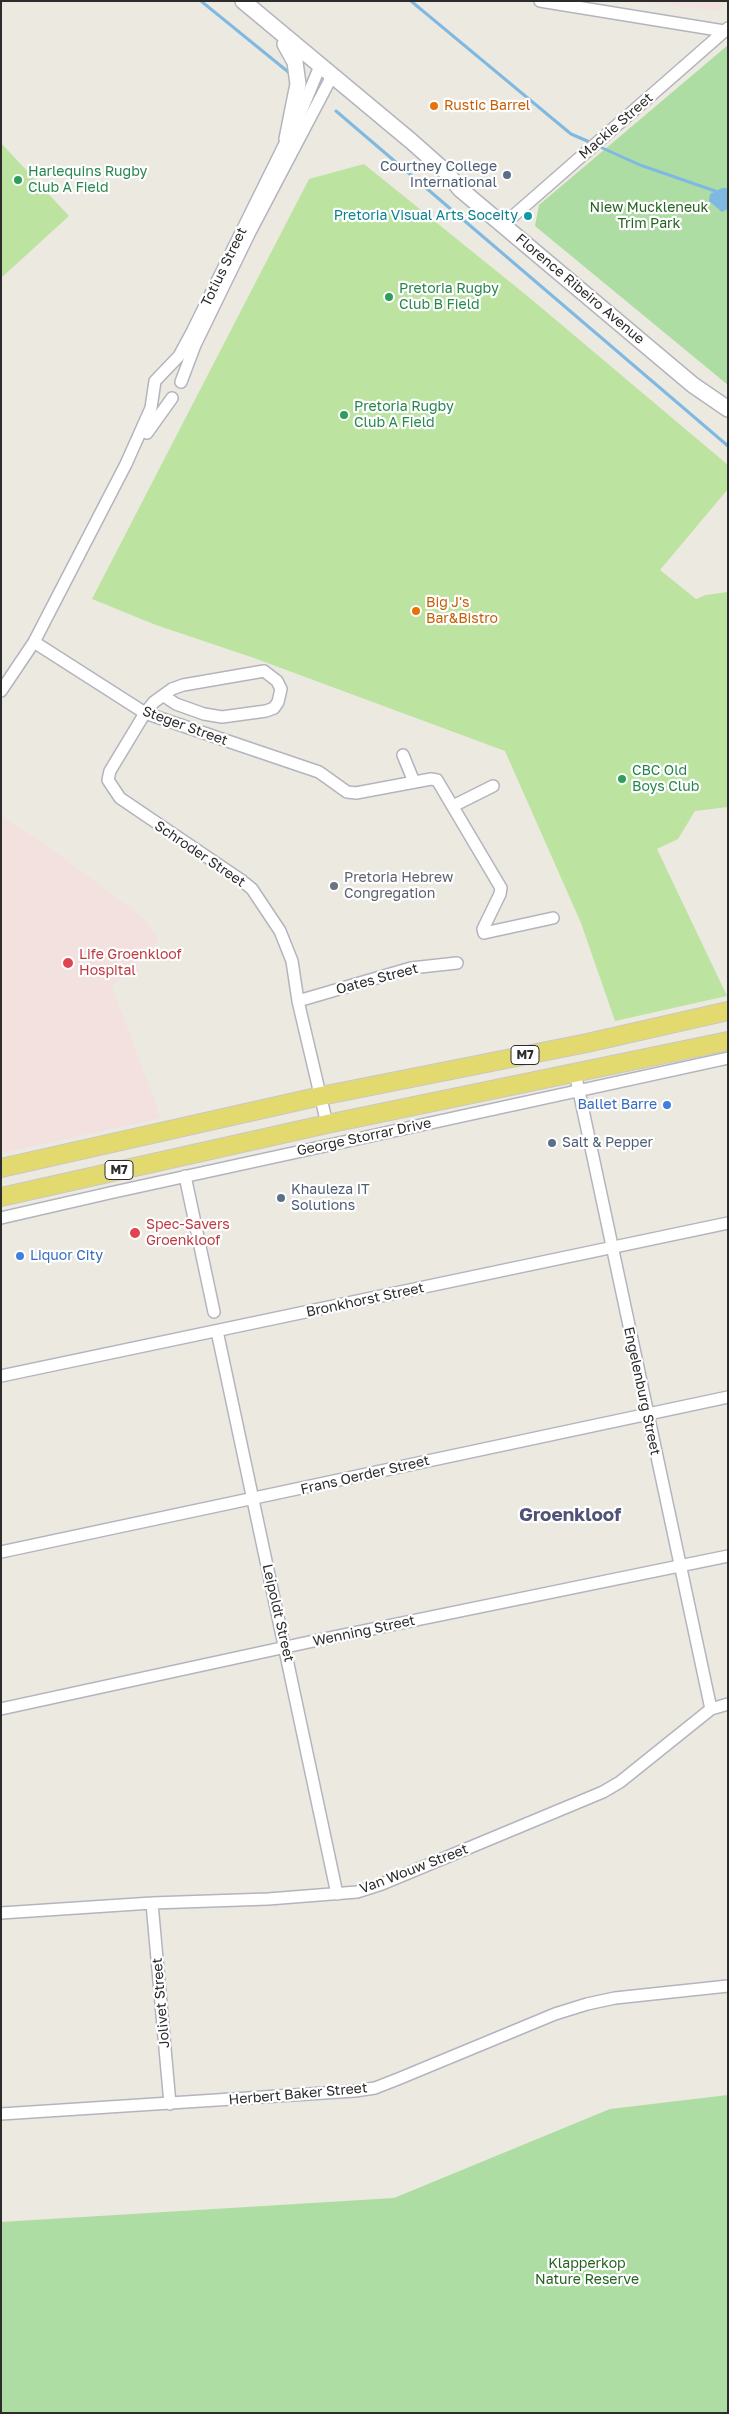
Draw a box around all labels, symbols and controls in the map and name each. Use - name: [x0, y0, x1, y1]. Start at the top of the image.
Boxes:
- street label: Mackie Street: [576, 89, 656, 163]
- place label: Rustic Barrel: [444, 98, 530, 114]
- marker: Rustic Barrel: [428, 100, 440, 112]
- place label: Courtney College International: [380, 159, 497, 192]
- place label: Harlequins Rugby Club A Field: [28, 164, 147, 196]
- marker: Courtney College International: [501, 169, 513, 181]
- marker: Harlequins Rugby Club A Field: [12, 174, 24, 186]
- park label: Niew Muckleneuk Trim Park: [590, 200, 708, 232]
- place label: Pretoria Visual Arts Soceity: [334, 208, 518, 224]
- marker: Pretoria Visual Arts Soceity: [522, 210, 534, 222]
- street label: Totius Street: [198, 225, 250, 309]
- street label: Florence Ribeiro Avenue: [512, 230, 648, 348]
- place label: Pretoria Rugby Club B Field: [399, 281, 499, 314]
- marker: Pretoria Rugby Club B Field: [383, 291, 395, 303]
- place label: Pretoria Rugby Club A Field: [354, 399, 454, 432]
- marker: Pretoria Rugby Club A Field: [338, 409, 350, 421]
- place label: Big J's Bar&Bistro: [426, 595, 498, 628]
- marker: Big J's Bar&Bistro: [410, 605, 422, 617]
- street label: Steger Street: [140, 703, 230, 749]
- place label: CBC Old Boys Club: [632, 763, 699, 796]
- marker: CBC Old Boys Club: [616, 773, 628, 785]
- street label: Schroder Street: [151, 817, 249, 891]
- place label: Pretoria Hebrew Congregation: [344, 870, 453, 902]
- marker: Pretoria Hebrew Congregation: [328, 880, 340, 892]
- place label: Life Groenkloof Hospital: [79, 947, 182, 980]
- marker: Life Groenkloof Hospital: [61, 956, 75, 970]
- street label: Oates Street: [334, 960, 420, 998]
- road number: M7: [511, 1046, 539, 1064]
- place label: Ballet Barre: [577, 1097, 657, 1113]
- marker: Ballet Barre: [661, 1099, 673, 1111]
- street label: George Storrar Drive: [295, 1115, 433, 1159]
- place label: Salt & Pepper: [562, 1135, 653, 1151]
- marker: Salt & Pepper: [546, 1137, 558, 1149]
- road number: M7: [105, 1160, 133, 1180]
- place label: Khauleza IT Solutions: [291, 1182, 370, 1214]
- marker: Khauleza IT Solutions: [275, 1192, 287, 1204]
- place label: Spec-Savers Groenkloof: [146, 1217, 230, 1250]
- marker: Spec-Savers Groenkloof: [128, 1226, 142, 1240]
- place label: Liquor City: [30, 1248, 103, 1264]
- marker: Liquor City: [14, 1250, 26, 1262]
- street label: Bronkhorst Street: [305, 1279, 425, 1321]
- street label: Engelenburg Street: [620, 1325, 664, 1457]
- street label: Frans Oerder Street: [299, 1452, 431, 1498]
- district label: Groenkloof: [519, 1504, 621, 1526]
- street label: Leipoldt Street: [259, 1562, 297, 1664]
- street label: Wenning Street: [311, 1612, 417, 1650]
- street label: Van Wouw Street: [358, 1841, 470, 1897]
- street label: Jolivet Street: [149, 1957, 173, 2049]
- street label: Herbert Baker Street: [228, 2080, 368, 2108]
- park label: Klapperkop Nature Reserve: [535, 2256, 639, 2288]

